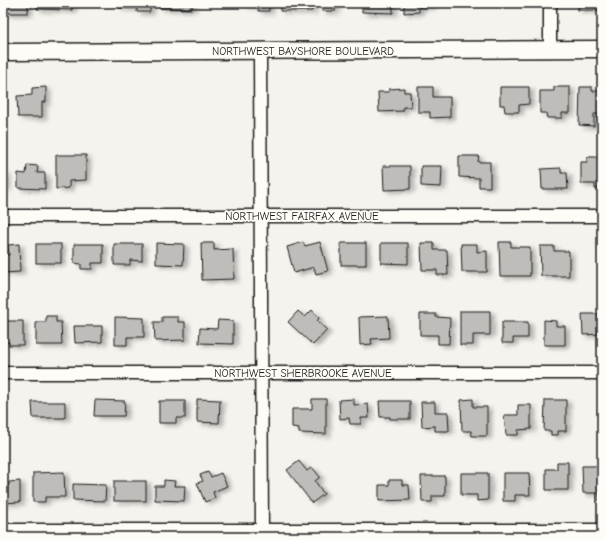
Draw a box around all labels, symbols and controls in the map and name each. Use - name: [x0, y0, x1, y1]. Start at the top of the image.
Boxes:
- street label: NORTHWEST BAYSHORE BOULEVARD: [212, 45, 394, 58]
- street label: NORTHWEST FAIRFAX AVENUE: [225, 210, 379, 223]
- street label: NORTHWEST SHERBROOKE AVENUE: [214, 367, 392, 380]

